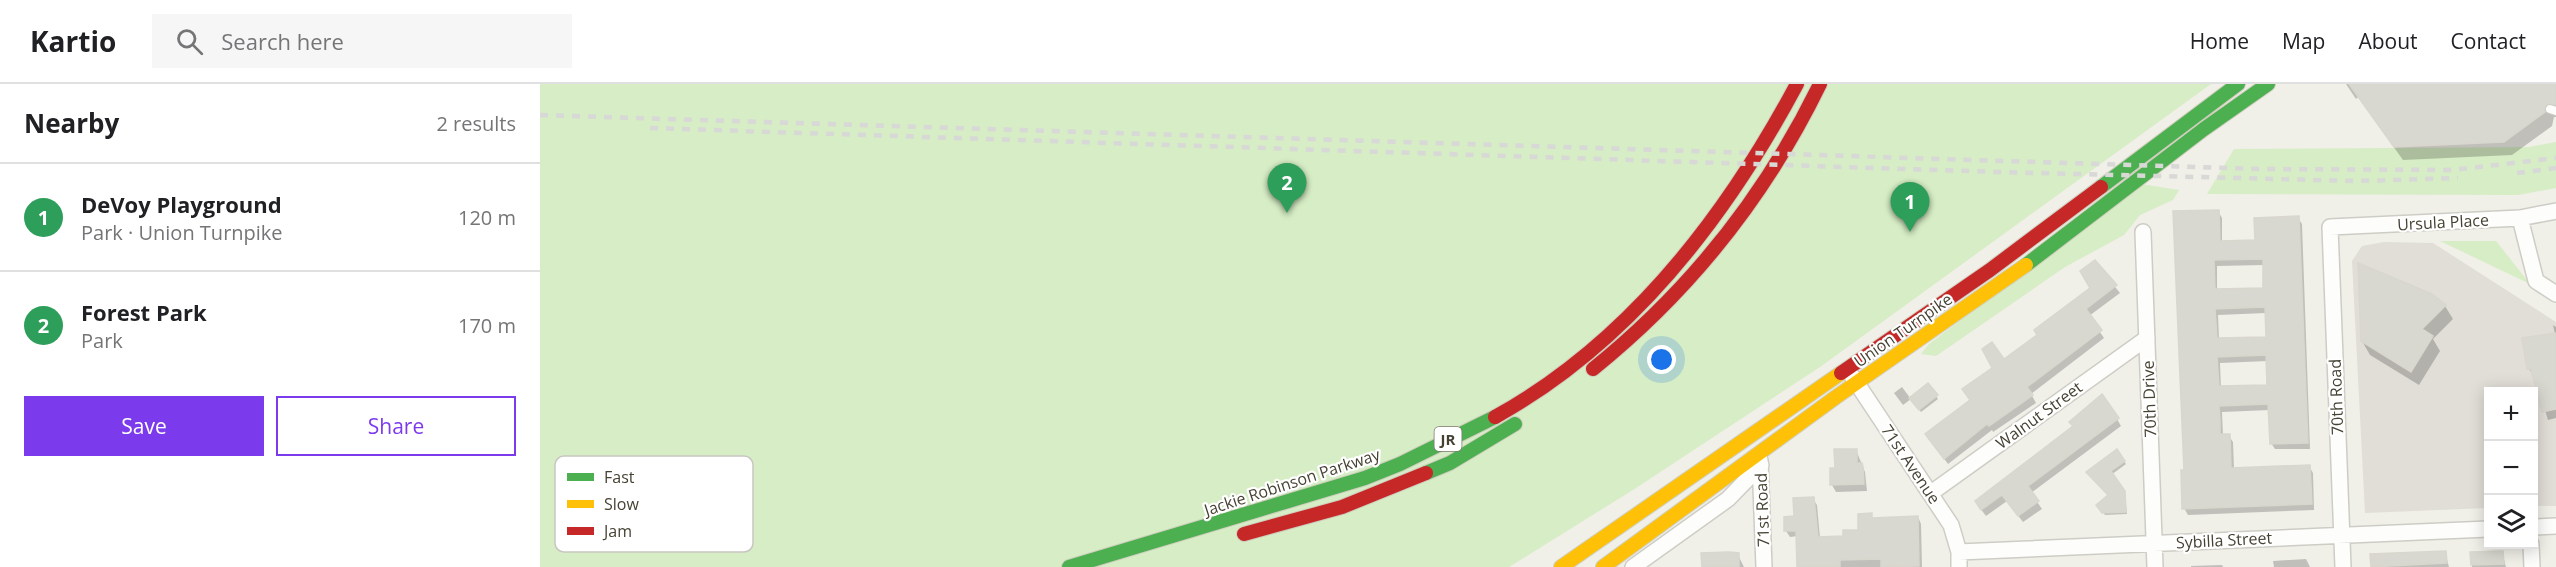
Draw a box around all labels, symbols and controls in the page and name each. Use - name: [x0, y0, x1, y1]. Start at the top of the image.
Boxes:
- search box: [152, 14, 572, 68]
- text: Kartio: [30, 22, 116, 60]
- icon: search: [173, 25, 206, 58]
- text: Search here: [221, 26, 344, 56]
- text: Home: [2190, 27, 2249, 55]
- text: Map: [2282, 27, 2325, 55]
- text: About: [2358, 27, 2418, 55]
- text: Contact: [2451, 27, 2526, 55]
- text: Nearby: [24, 105, 119, 141]
- text: 2 results: [436, 110, 516, 137]
- pin: 2: [1268, 164, 1306, 213]
- pin: 1: [1890, 182, 1930, 232]
- text: DeVoy Playground: [81, 189, 282, 219]
- text: 1: [38, 204, 49, 231]
- text: 120 m: [458, 204, 516, 231]
- street label: Ursula Place: [2397, 209, 2489, 235]
- text: Park · Union Turnpike: [81, 219, 283, 246]
- street label: Union Turnpike: [1849, 288, 1957, 372]
- text: Forest Park: [81, 297, 207, 327]
- text: 2: [38, 312, 49, 339]
- text: 170 m: [458, 312, 516, 339]
- text: Park: [81, 327, 123, 354]
- your location: [1647, 345, 1676, 374]
- street label: 70th Road: [2324, 359, 2348, 435]
- street label: 70th Drive: [2137, 360, 2161, 438]
- street label: Walnut Street: [1991, 376, 2087, 454]
- map controls: [2484, 387, 2538, 549]
- button: +: [2484, 387, 2538, 441]
- button: Save: [24, 396, 264, 456]
- button: Share: [276, 396, 516, 456]
- street label: 71st Avenue: [1876, 420, 1946, 508]
- road number: JR: [1434, 427, 1462, 451]
- button: −: [2484, 441, 2538, 495]
- street label: Jackie Robinson Parkway: [1199, 443, 1384, 521]
- legend: [555, 456, 753, 552]
- text: Fast: [604, 466, 635, 488]
- street label: 71st Road: [1750, 473, 1774, 547]
- text: Slow: [604, 493, 639, 515]
- button: layers: [2484, 495, 2538, 549]
- text: Jam: [602, 520, 632, 542]
- street label: Sybilla Street: [2175, 526, 2273, 554]

